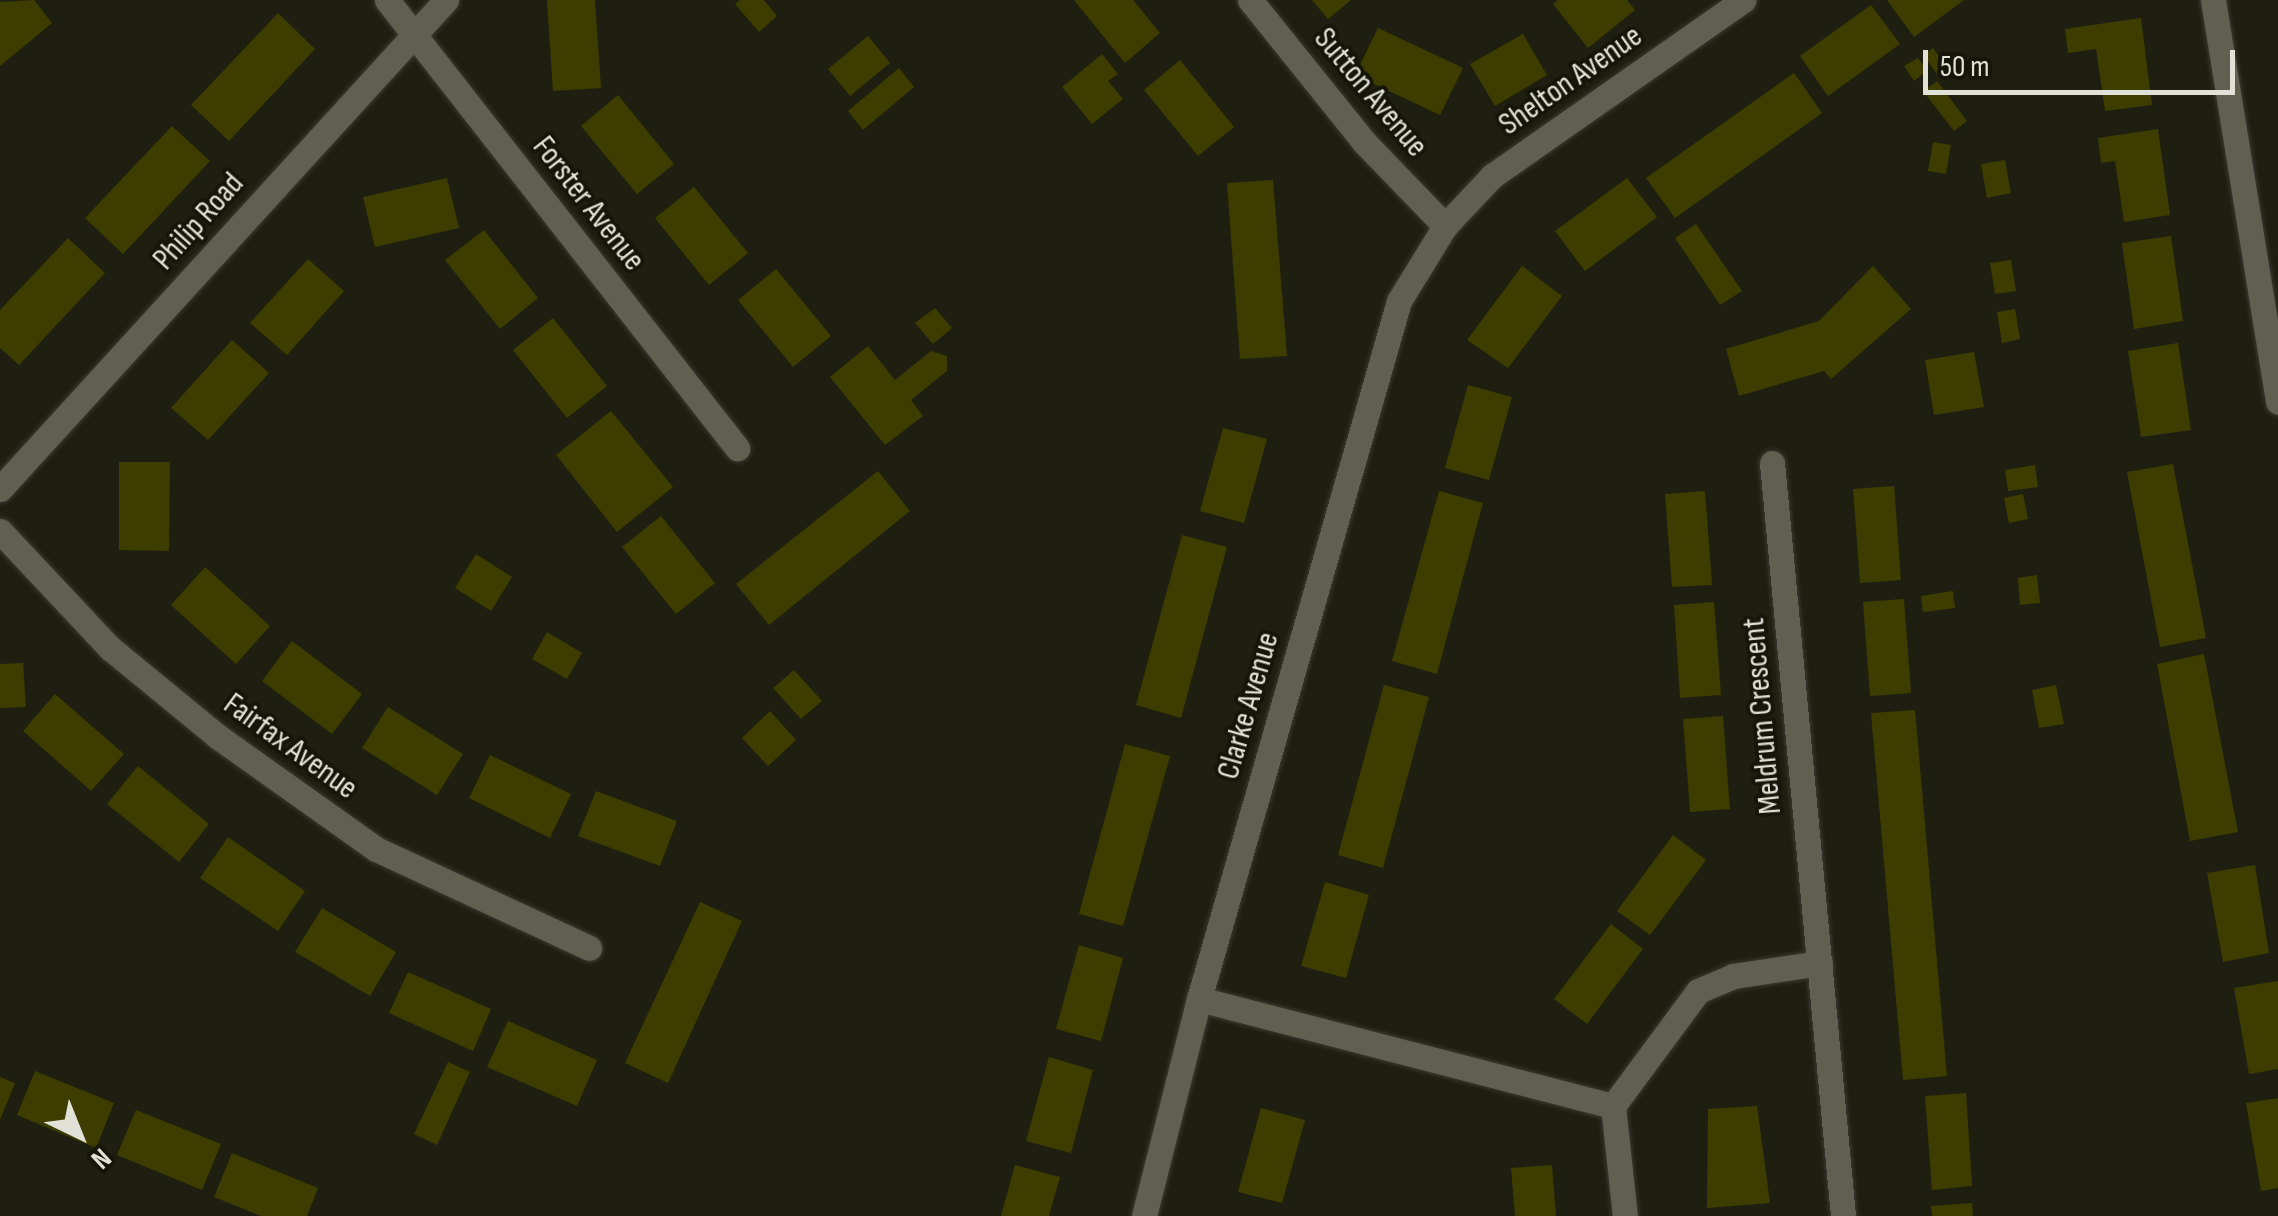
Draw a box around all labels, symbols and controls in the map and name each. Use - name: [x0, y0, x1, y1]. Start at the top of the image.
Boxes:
- street label: Shelton Avenue: [1492, 18, 1650, 144]
- street label: Sutton Avenue: [1305, 21, 1435, 165]
- scale bar: [1928, 30, 2240, 92]
- text: 50 m: [1940, 49, 1989, 85]
- street label: Forster Avenue: [524, 129, 652, 279]
- street label: Philip Road: [145, 166, 253, 278]
- street label: Meldrum Crescent: [1735, 616, 1791, 816]
- street label: Clarke Avenue: [1210, 628, 1288, 784]
- street label: Fairfax Avenue: [216, 686, 364, 808]
- north arrow: [30, 1086, 130, 1186]
- text: N: [84, 1141, 118, 1175]

